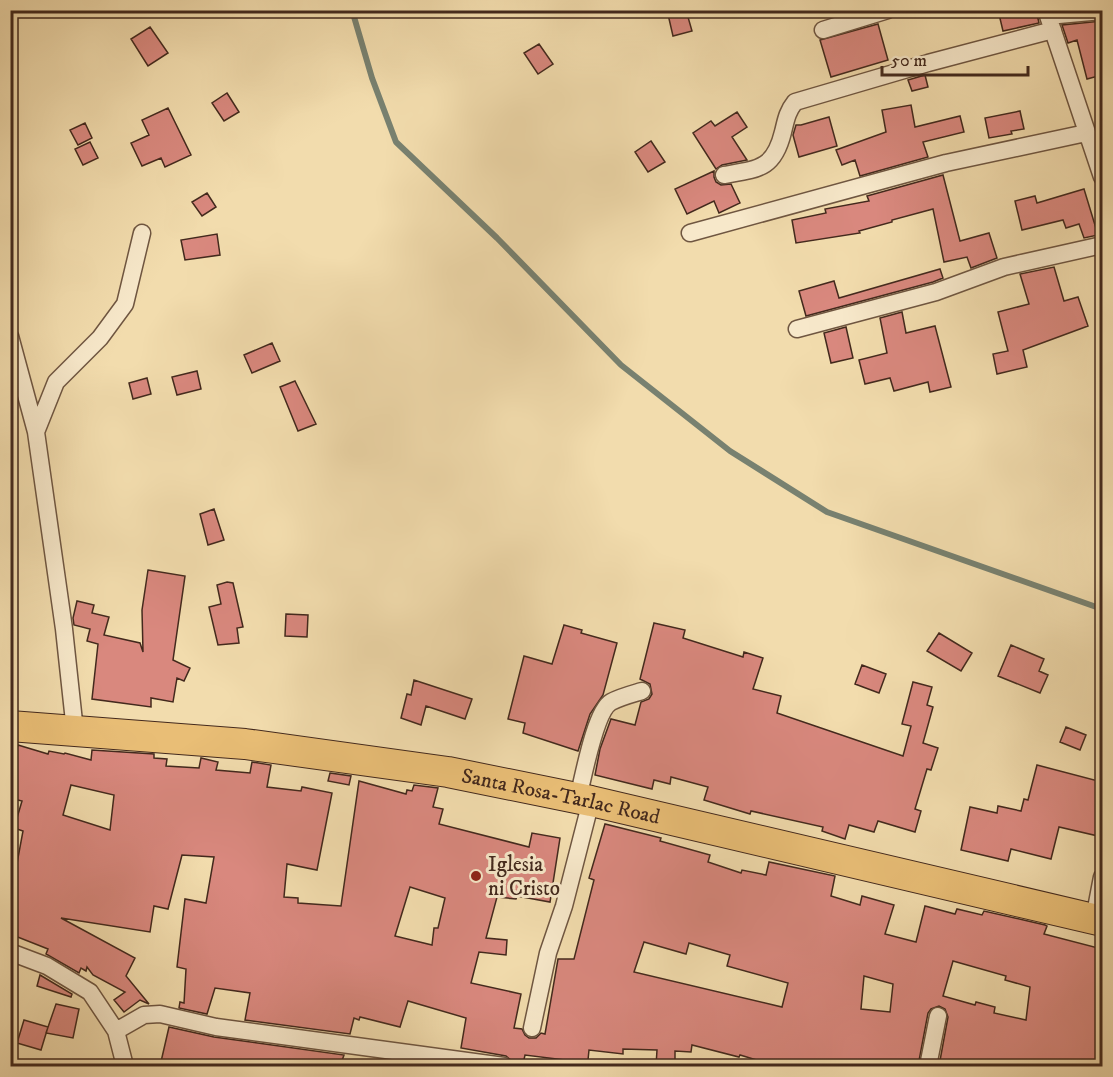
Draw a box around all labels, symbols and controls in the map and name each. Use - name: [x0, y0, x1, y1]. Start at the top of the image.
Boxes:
- scale bar: [882, 39, 1028, 77]
- text: 50 m: [891, 50, 927, 72]
- street label: Santa Rosa-Tarlac Road: [459, 763, 663, 831]
- place label: Iglesia ni Cristo: [488, 852, 560, 902]
- marker: Iglesia ni Cristo: [469, 869, 483, 883]

